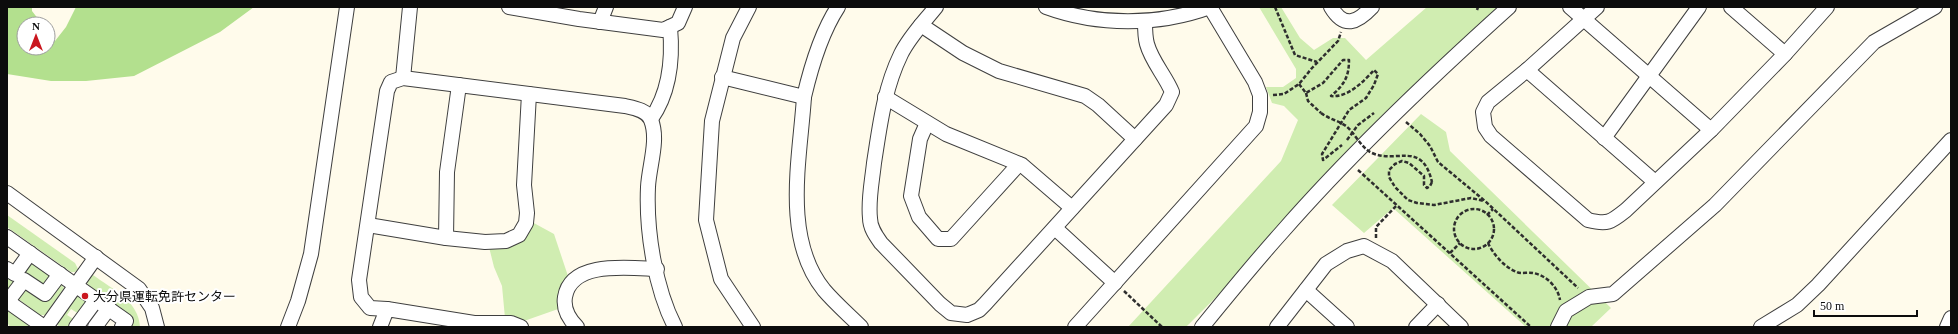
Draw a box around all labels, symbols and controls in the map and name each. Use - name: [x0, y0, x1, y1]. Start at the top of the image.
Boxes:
- north arrow: [16, 16, 56, 56]
- text: N: [32, 20, 40, 32]
- place label: 大分県運転免許センター: [93, 289, 236, 304]
- marker: 大分県運転免許センター: [80, 291, 90, 301]
- scale bar: [1814, 292, 1917, 318]
- text: 50 m: [1820, 299, 1845, 313]

